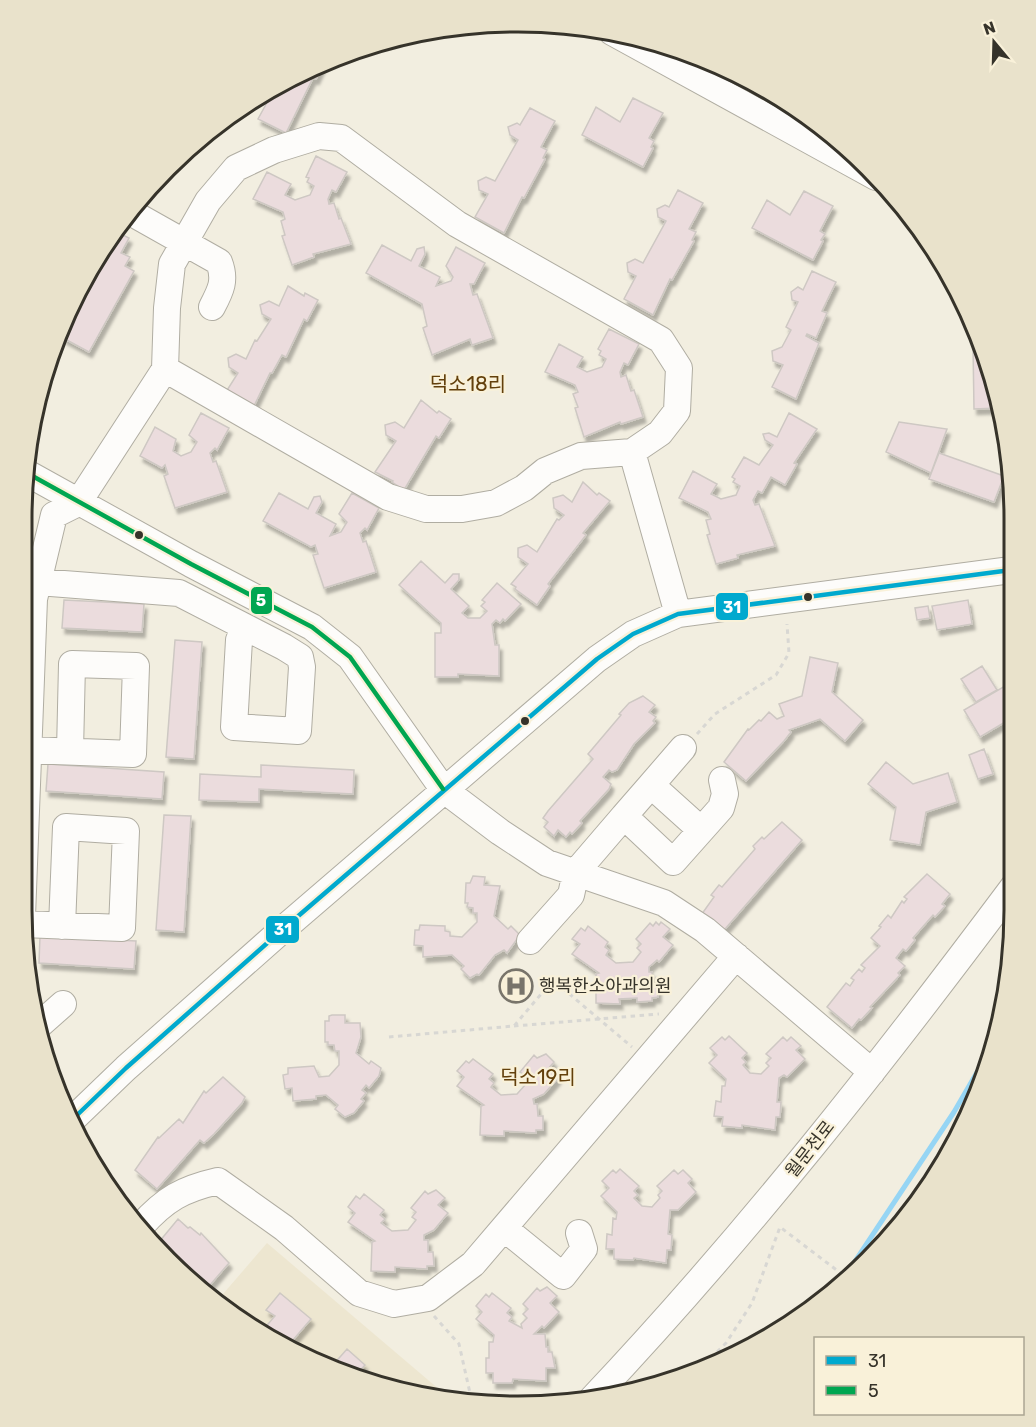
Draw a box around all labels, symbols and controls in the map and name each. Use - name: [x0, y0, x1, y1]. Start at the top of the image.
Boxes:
- north arrow: [964, 12, 1024, 72]
- text: N: [981, 17, 998, 39]
- district label: 덕소18리: [430, 372, 506, 396]
- unlabelled marker: [133, 529, 145, 541]
- line badge: 5: [250, 586, 273, 615]
- text: 5: [256, 591, 266, 610]
- unlabelled marker: [802, 591, 814, 603]
- line badge: 31: [715, 592, 749, 621]
- text: 31: [723, 598, 741, 617]
- unlabelled marker: [519, 715, 531, 727]
- line badge: 31: [265, 915, 300, 944]
- text: 31: [274, 920, 292, 939]
- hospital icon: 행복한소아과의원: [498, 968, 534, 1004]
- place label: 행복한소아과의원: [539, 975, 671, 997]
- district label: 덕소19리: [500, 1065, 576, 1089]
- street label: 월문천로: [781, 1116, 839, 1182]
- legend: [814, 1337, 1024, 1415]
- text: 31: [868, 1350, 886, 1372]
- text: 5: [868, 1380, 879, 1402]

